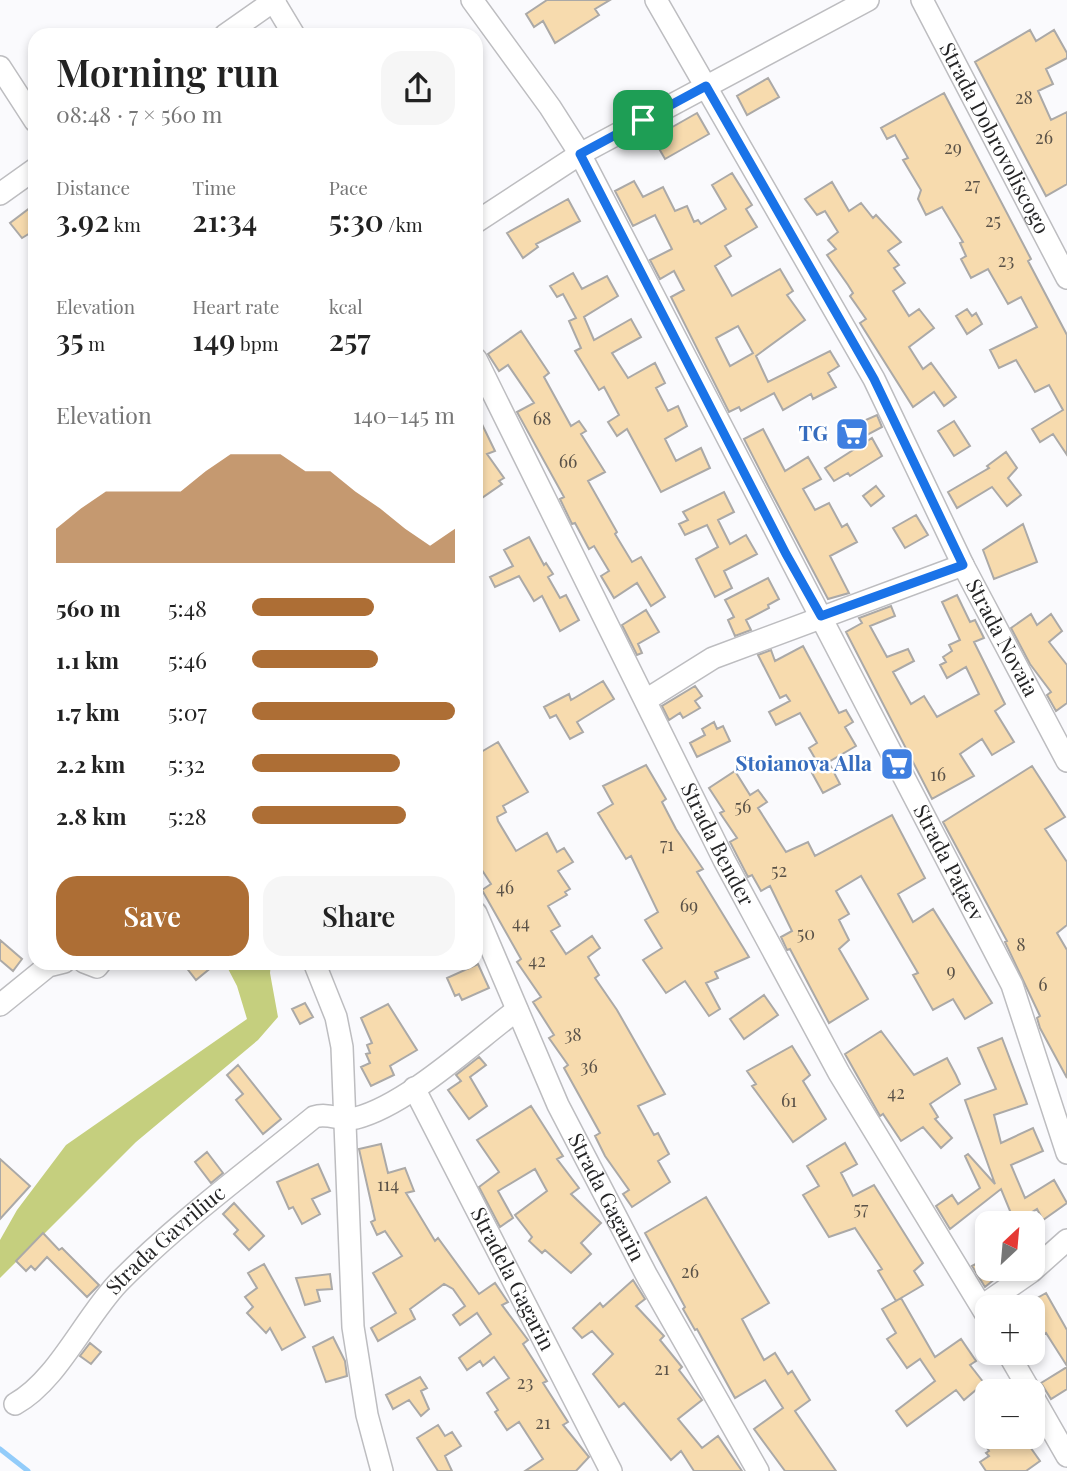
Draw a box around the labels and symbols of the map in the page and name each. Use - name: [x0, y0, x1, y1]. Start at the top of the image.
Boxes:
- street label: Strada Dobrovoliscogo: [934, 37, 1057, 238]
- house number: 28: [1015, 85, 1033, 109]
- pin: [613, 90, 673, 150]
- house number: 26: [1035, 125, 1053, 149]
- house number: 29: [944, 135, 962, 159]
- house number: 27: [964, 172, 981, 196]
- house number: 25: [985, 208, 1001, 232]
- house number: 23: [998, 248, 1014, 272]
- house number: 68: [533, 406, 551, 430]
- supermarket icon: TG: [833, 415, 871, 453]
- place label: TG: [799, 418, 828, 446]
- house number: 66: [559, 449, 577, 473]
- street label: Strada Novaia: [961, 573, 1046, 701]
- supermarket icon: Stoianova Alla: [878, 745, 916, 783]
- place label: Stoianova Alla: [735, 748, 872, 776]
- house number: 16: [930, 762, 946, 786]
- street label: Strada Bender: [676, 777, 762, 911]
- house number: 56: [735, 794, 751, 818]
- street label: Strada Pațaev: [908, 799, 992, 926]
- house number: 71: [660, 832, 674, 856]
- house number: 52: [771, 858, 787, 882]
- house number: 46: [496, 875, 514, 899]
- house number: 69: [680, 893, 698, 917]
- house number: 44: [512, 910, 530, 934]
- house number: 50: [797, 921, 815, 945]
- house number: 8: [1016, 932, 1026, 956]
- house number: 42: [528, 948, 546, 972]
- house number: 9: [946, 958, 956, 982]
- house number: 6: [1038, 972, 1048, 996]
- house number: 38: [564, 1022, 582, 1046]
- house number: 36: [580, 1054, 598, 1078]
- house number: 42: [887, 1080, 905, 1104]
- house number: 61: [781, 1088, 797, 1112]
- street label: Strada Gagarin: [563, 1128, 653, 1266]
- house number: 114: [377, 1172, 399, 1196]
- street label: Strada Gavriliuc: [98, 1178, 230, 1300]
- house number: 57: [854, 1196, 869, 1220]
- street label: Stradela Gagarin: [466, 1202, 563, 1355]
- north arrow: [975, 1211, 1045, 1281]
- house number: 26: [681, 1259, 699, 1283]
- house number: 21: [654, 1356, 670, 1380]
- house number: 23: [517, 1370, 533, 1394]
- house number: 21: [535, 1410, 551, 1434]

